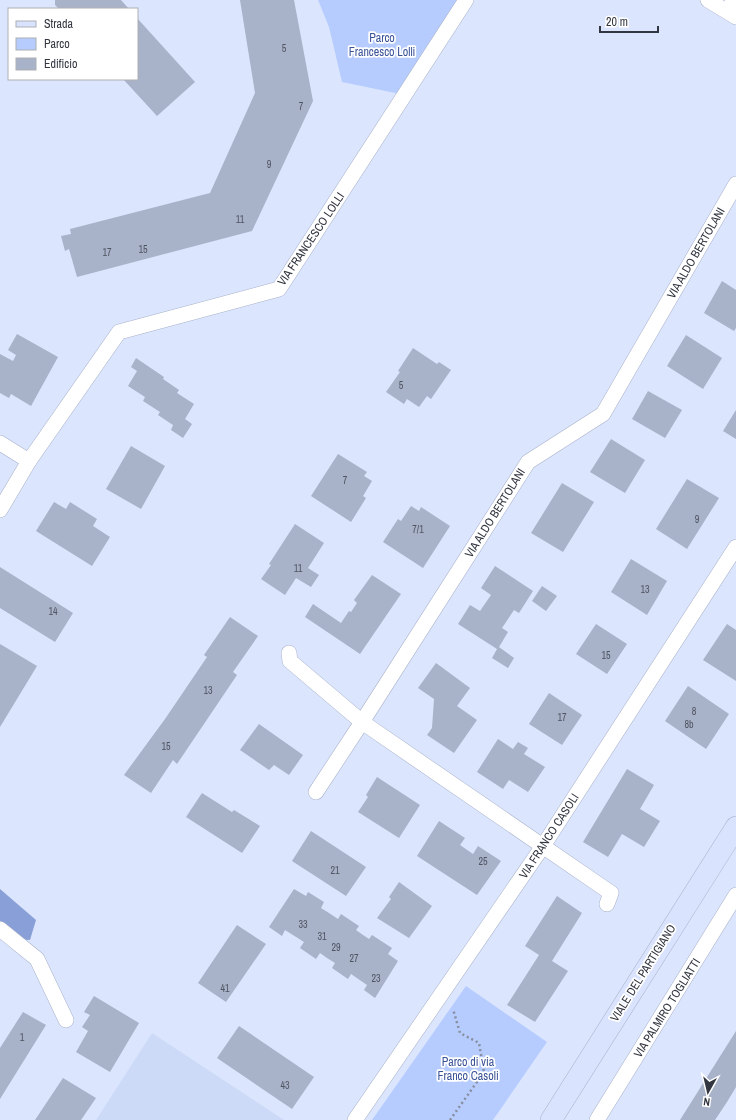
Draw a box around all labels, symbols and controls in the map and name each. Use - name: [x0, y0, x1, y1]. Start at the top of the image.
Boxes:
- legend: [8, 8, 138, 80]
- scale bar: [600, 8, 658, 34]
- text: 20 m: [606, 14, 628, 30]
- text: Strada: [44, 16, 74, 32]
- park label: Parco Francesco Lolli: [349, 30, 415, 60]
- text: Parco: [44, 36, 70, 52]
- house number: 5: [282, 42, 287, 55]
- text: Edificio: [44, 56, 77, 72]
- house number: 7: [299, 100, 304, 113]
- house number: 9: [267, 158, 272, 171]
- street label: VIA FRANCESCO LOLLI: [274, 189, 348, 289]
- street label: VIA ALDO BERTOLANI: [663, 205, 729, 301]
- house number: 11: [236, 213, 245, 226]
- house number: 15: [138, 243, 148, 256]
- house number: 17: [102, 246, 112, 259]
- house number: 5: [399, 379, 404, 392]
- street label: VIA ALDO BERTOLANI: [461, 465, 529, 561]
- house number: 7: [343, 474, 348, 487]
- house number: 9: [695, 513, 700, 526]
- house number: 7/1: [412, 523, 424, 536]
- house number: 11: [294, 562, 303, 575]
- house number: 13: [640, 583, 650, 596]
- house number: 14: [48, 605, 58, 618]
- house number: 15: [601, 649, 611, 662]
- house number: 13: [203, 684, 213, 697]
- house number: 8: [692, 705, 697, 718]
- house number: 17: [557, 711, 567, 724]
- house number: 8b: [684, 718, 694, 731]
- house number: 15: [161, 740, 171, 753]
- street label: VIA FRANCO CASOLI: [515, 790, 583, 882]
- house number: 25: [478, 855, 488, 868]
- house number: 21: [330, 864, 340, 877]
- house number: 33: [298, 918, 308, 931]
- street label: VIALE DEL PARTIGIANO: [607, 921, 680, 1025]
- house number: 31: [317, 930, 327, 943]
- house number: 29: [331, 941, 341, 954]
- house number: 27: [349, 952, 359, 965]
- street label: VIA PALMIRO TOGLIATTI: [630, 955, 704, 1061]
- house number: 23: [371, 972, 381, 985]
- house number: 41: [220, 982, 230, 995]
- house number: 1: [20, 1031, 25, 1044]
- park label: Parco di via Franco Casoli: [437, 1054, 499, 1084]
- north arrow: [688, 1072, 728, 1112]
- house number: 43: [280, 1079, 290, 1092]
- text: N: [702, 1095, 711, 1109]

